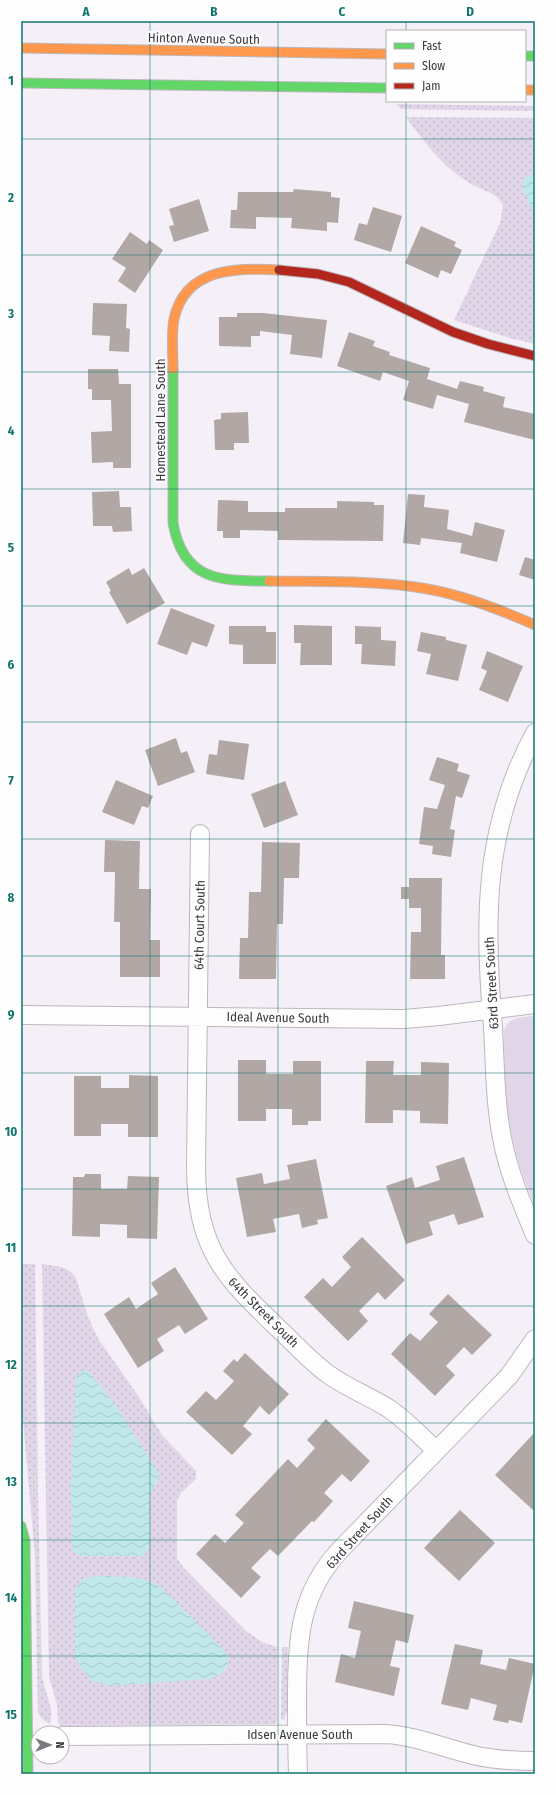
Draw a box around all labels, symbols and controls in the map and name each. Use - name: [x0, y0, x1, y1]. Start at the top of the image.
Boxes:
- text: A: [81, 4, 90, 19]
- text: B: [210, 4, 218, 19]
- text: C: [339, 4, 346, 19]
- text: D: [466, 4, 474, 19]
- street label: Hinton Avenue South: [148, 30, 260, 47]
- legend: [386, 30, 526, 102]
- text: Fast: [422, 39, 441, 53]
- text: Slow: [422, 59, 445, 73]
- text: 1: [8, 73, 14, 88]
- text: Jam: [422, 79, 440, 93]
- text: 2: [7, 190, 14, 205]
- text: 3: [7, 306, 14, 321]
- street label: Homestead Lane South: [153, 359, 168, 482]
- text: 4: [8, 423, 15, 438]
- text: 5: [8, 540, 14, 555]
- text: 6: [8, 657, 15, 672]
- text: 7: [8, 773, 14, 788]
- street label: 64th Court South: [191, 880, 208, 970]
- text: 8: [8, 890, 15, 905]
- street label: 63rd Street South: [482, 936, 501, 1030]
- text: 9: [8, 1007, 15, 1022]
- street label: Ideal Avenue South: [227, 1009, 329, 1026]
- text: 10: [5, 1124, 17, 1139]
- text: 11: [6, 1240, 16, 1255]
- street label: 64th Street South: [225, 1274, 302, 1351]
- text: 12: [5, 1357, 17, 1372]
- text: 13: [5, 1474, 17, 1489]
- street label: 63rd Street South: [323, 1493, 396, 1572]
- text: 14: [5, 1590, 17, 1605]
- text: 15: [5, 1707, 17, 1722]
- north arrow: [30, 1725, 70, 1765]
- street label: Idsen Avenue South: [247, 1727, 353, 1742]
- text: N: [53, 1742, 66, 1748]

